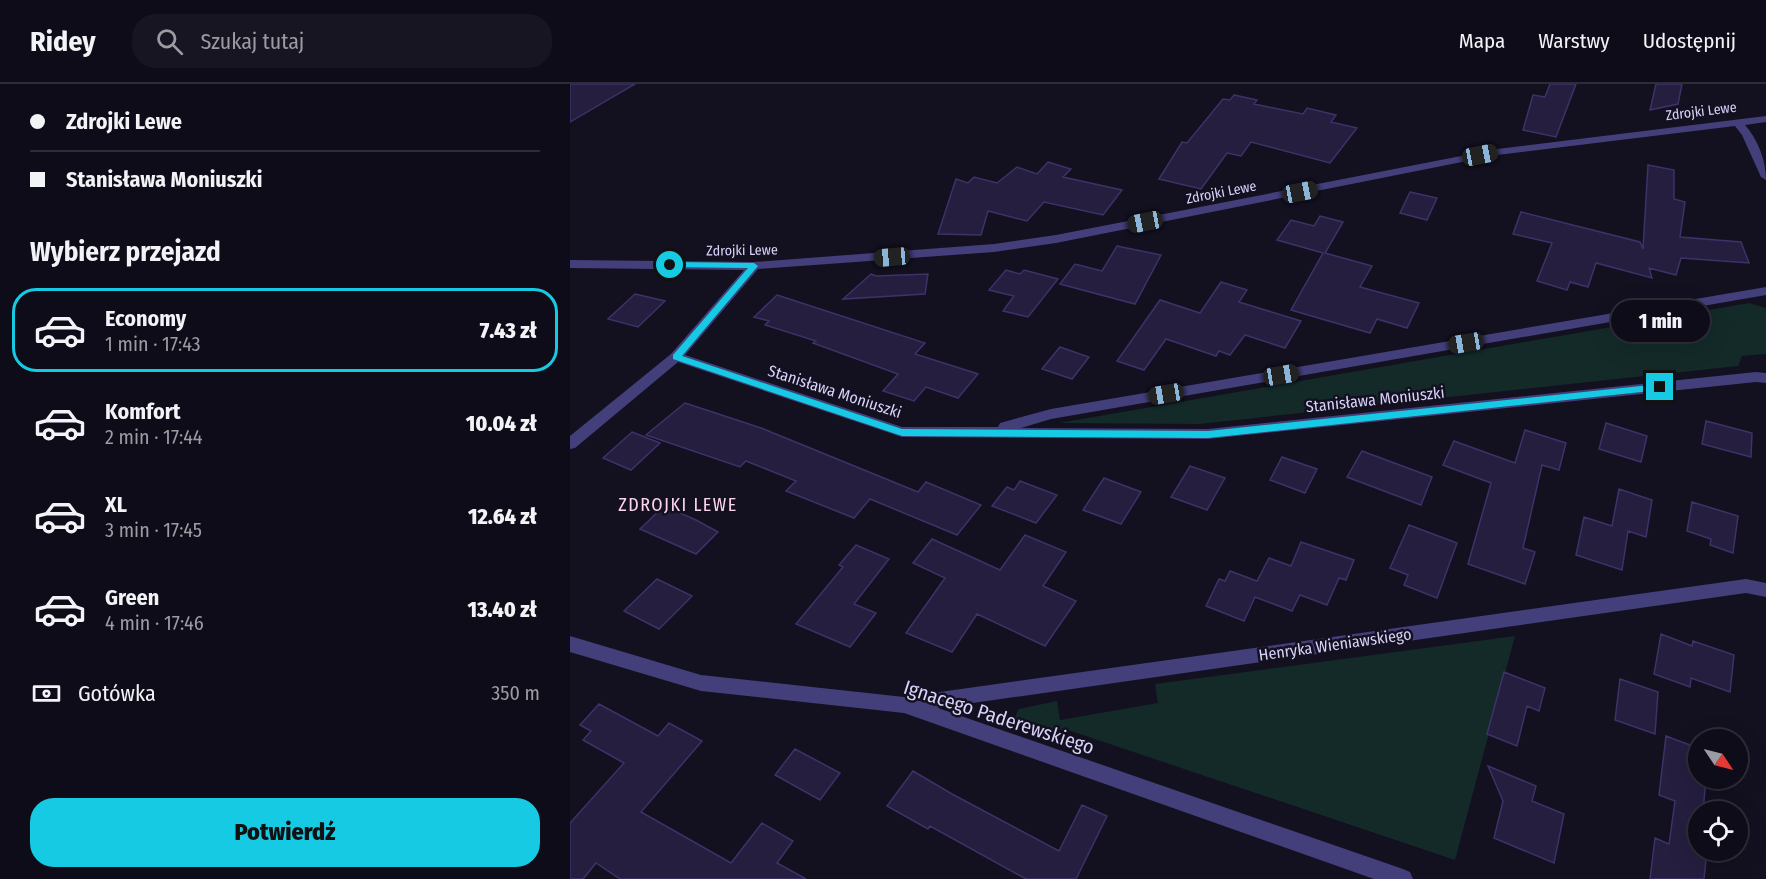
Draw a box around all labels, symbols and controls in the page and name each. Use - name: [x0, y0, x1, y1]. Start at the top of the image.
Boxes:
- search box: [132, 14, 552, 68]
- text: Ridey: [30, 25, 96, 58]
- icon: search: [153, 25, 186, 58]
- text: Szukaj tutaj: [201, 28, 304, 55]
- text: Mapa: [1459, 28, 1505, 54]
- text: Warstwy: [1538, 28, 1610, 54]
- text: Udostępnij: [1643, 28, 1736, 54]
- street label: Zdrojki Lewe: [1665, 99, 1738, 124]
- text: Zdrojki Lewe: [66, 108, 182, 135]
- car: [1461, 143, 1499, 167]
- text: Stanisława Moniuszki: [66, 166, 263, 193]
- street label: Zdrojki Lewe: [1184, 177, 1258, 208]
- car: [1281, 180, 1319, 204]
- car: [1126, 210, 1164, 234]
- text: Wybierz przejazd: [30, 236, 221, 268]
- street label: Zdrojki Lewe: [706, 241, 778, 260]
- car: [873, 246, 911, 268]
- route start: [656, 251, 683, 278]
- callout: 1 min: [1610, 300, 1710, 342]
- icon: car: [33, 303, 87, 357]
- text: Economy: [105, 305, 186, 332]
- text: 1 min: [1639, 309, 1682, 333]
- text: 7.43 zł: [480, 317, 537, 344]
- car: [1447, 331, 1485, 355]
- text: 1 min · 17:43: [105, 332, 201, 356]
- street label: Stanisława Moniuszki: [766, 361, 904, 422]
- car: [1262, 363, 1300, 387]
- route end: [1646, 373, 1673, 400]
- car: [1147, 382, 1185, 406]
- street label: Stanisława Moniuszki: [1305, 383, 1445, 416]
- icon: car: [33, 396, 87, 450]
- text: Komfort: [105, 398, 180, 425]
- text: 10.04 zł: [466, 410, 537, 437]
- text: 2 min · 17:44: [105, 425, 203, 449]
- icon: car: [33, 489, 87, 543]
- text: XL: [105, 491, 127, 518]
- district label: ZDROJKI LEWE: [618, 494, 738, 516]
- text: 12.64 zł: [468, 503, 537, 530]
- text: 3 min · 17:45: [105, 518, 202, 542]
- icon: car: [33, 582, 87, 636]
- text: Green: [105, 584, 159, 611]
- text: 13.40 zł: [467, 596, 537, 623]
- text: 4 min · 17:46: [105, 611, 204, 635]
- street label: Henryka Wieniawskiego: [1257, 624, 1413, 665]
- street label: Ignacego Paderewskiego: [901, 675, 1097, 759]
- icon: cash: [30, 677, 63, 710]
- text: Gotówka: [78, 680, 156, 707]
- text: 350 m: [491, 681, 540, 705]
- north arrow: [1688, 729, 1748, 789]
- map controls: [1688, 729, 1748, 861]
- button: Potwierdź: [30, 798, 540, 867]
- button: locate: [1688, 801, 1748, 861]

